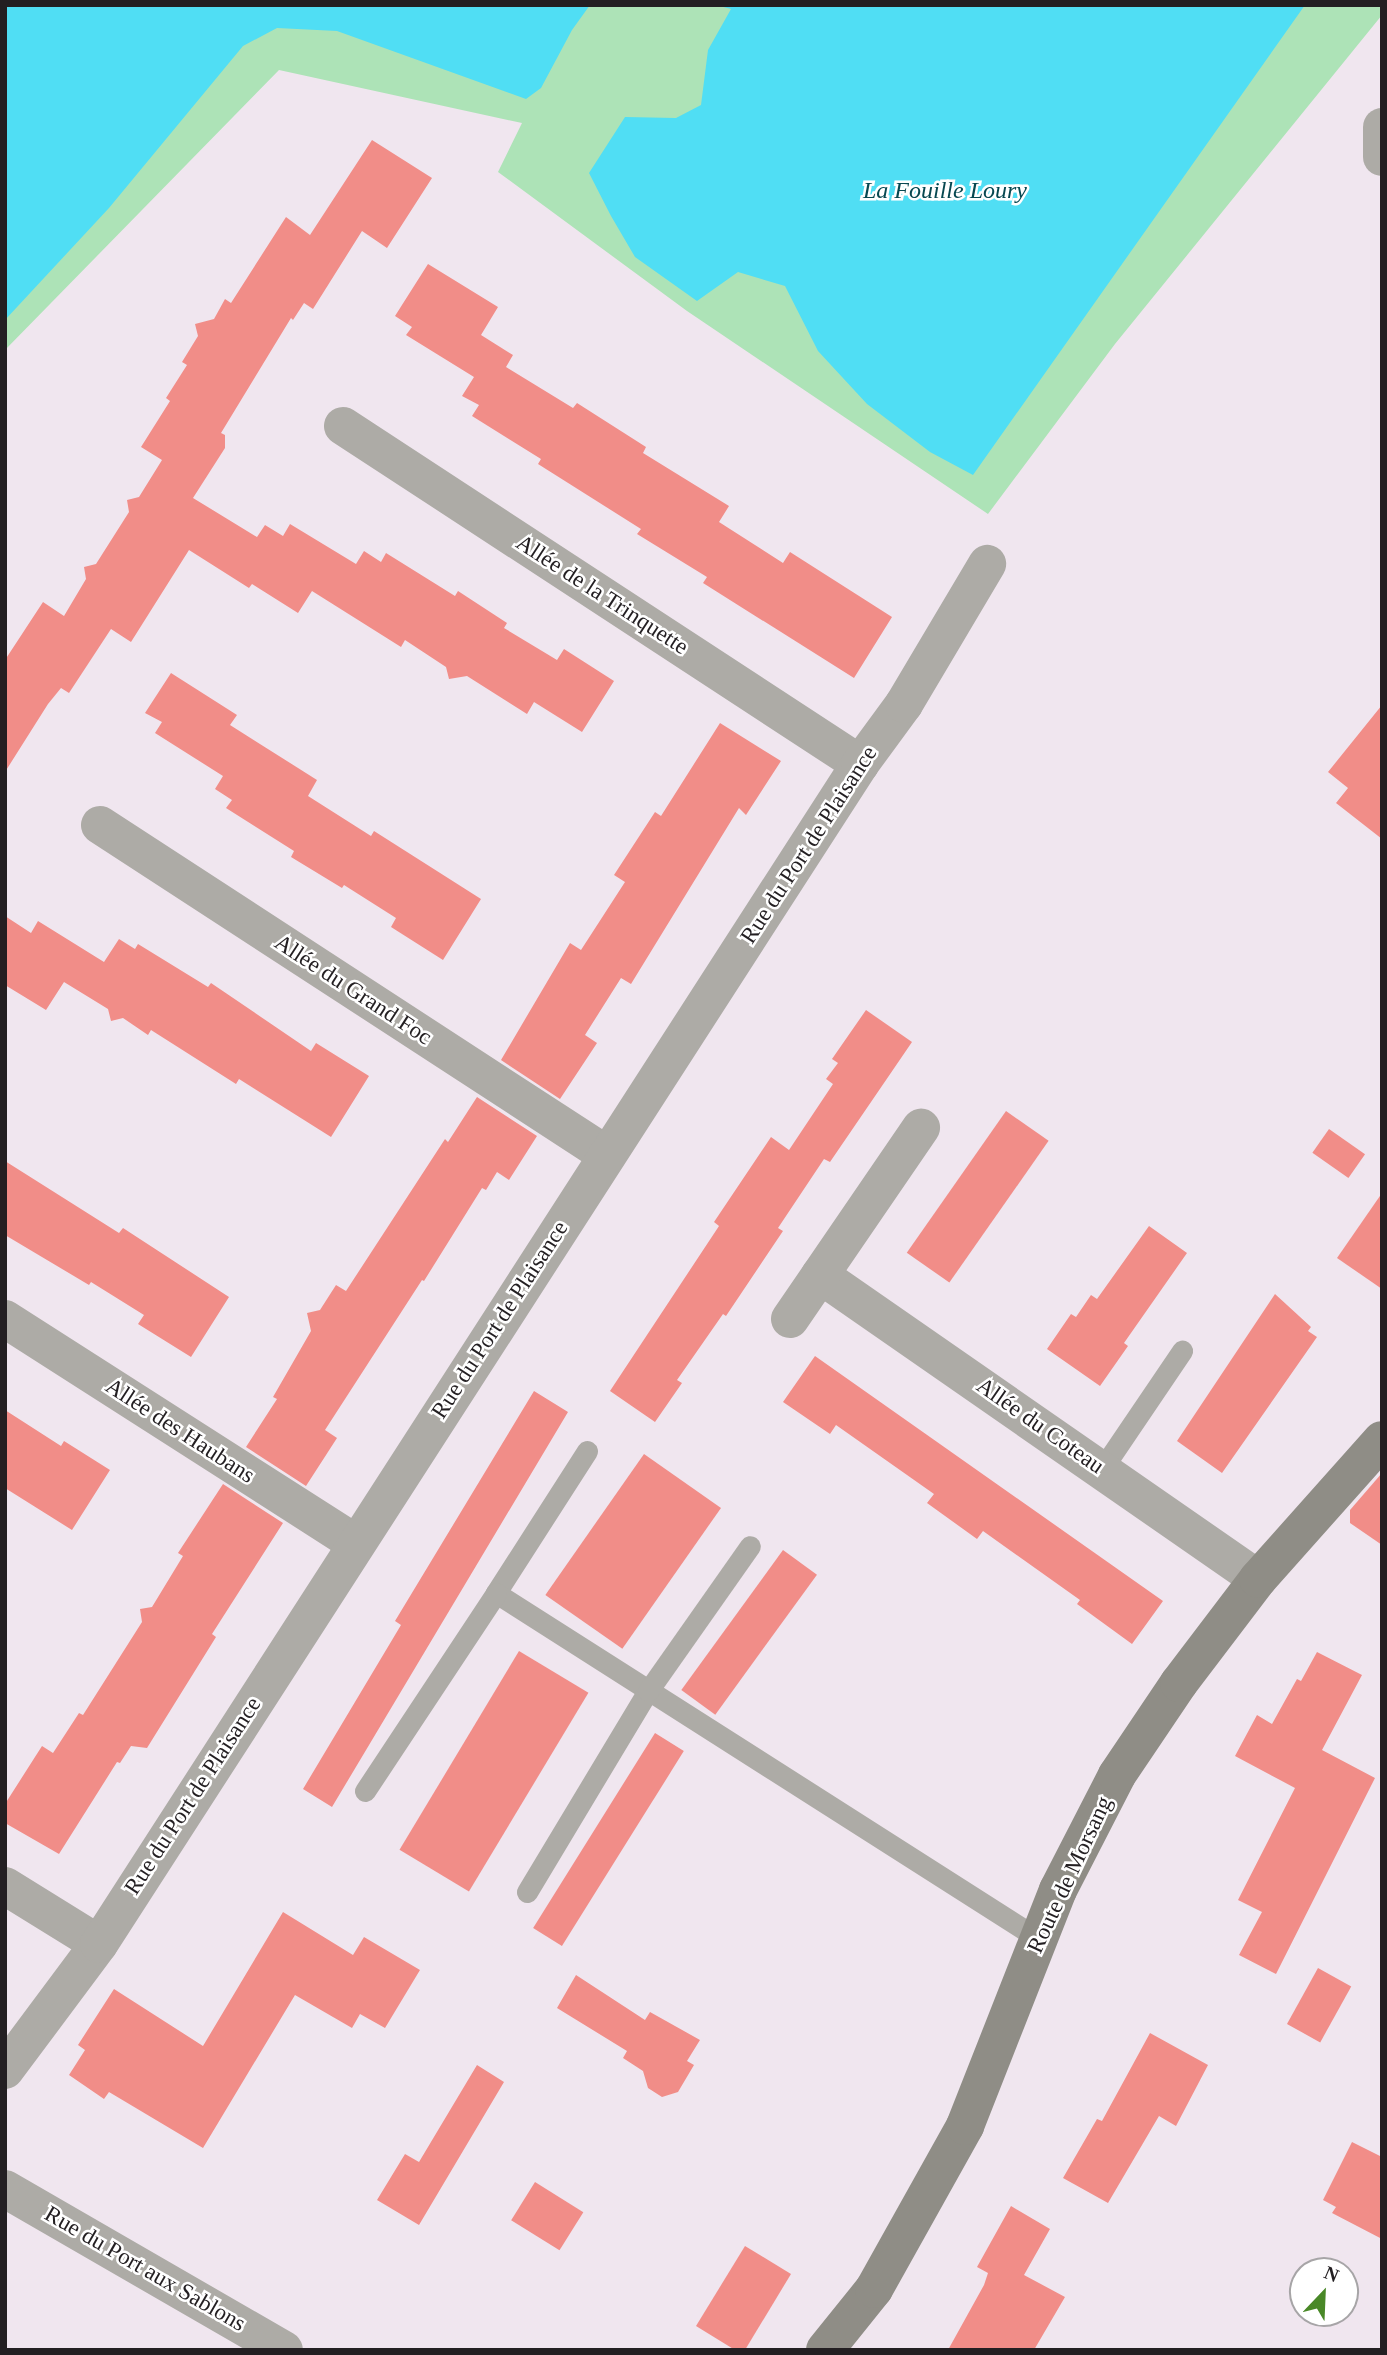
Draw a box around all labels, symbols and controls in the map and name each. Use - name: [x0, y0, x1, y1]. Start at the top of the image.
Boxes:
- water label: La Fouille Loury: [863, 177, 1027, 205]
- street label: Allée de la Trinquette: [510, 529, 694, 661]
- street label: Rue du Port de Plaisance: [735, 741, 883, 949]
- street label: Allée du Grand Foc: [269, 929, 437, 1051]
- street label: Rue du Port de Plaisance: [426, 1216, 574, 1424]
- street label: Allée des Haubans: [100, 1372, 260, 1490]
- street label: Allée du Coteau: [971, 1372, 1109, 1480]
- street label: Rue du Port de Plaisance: [119, 1692, 267, 1900]
- street label: Route de Morsang: [1022, 1792, 1118, 1958]
- street label: Rue du Port aux Sablons: [40, 2200, 250, 2338]
- north arrow: [1289, 2257, 1359, 2327]
- text: N: [1321, 2262, 1342, 2286]

